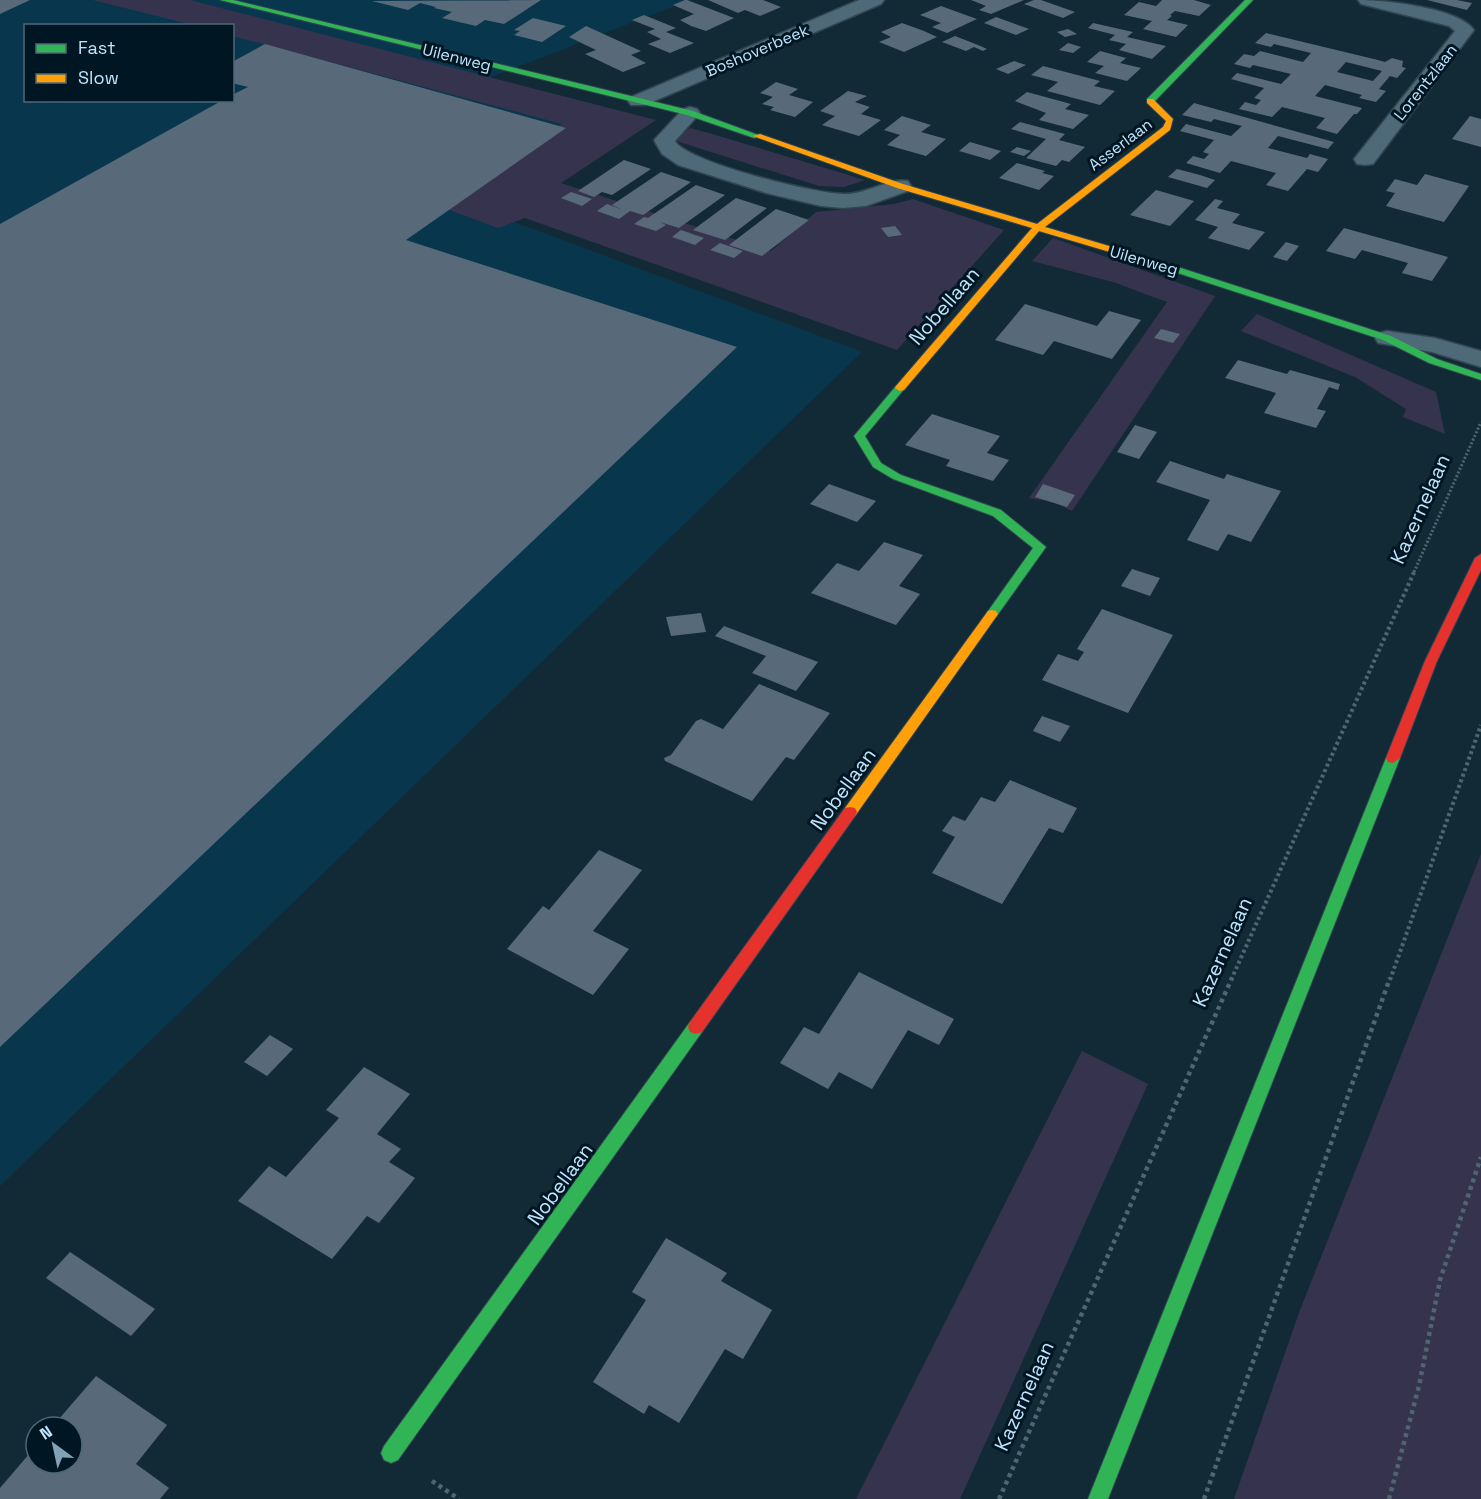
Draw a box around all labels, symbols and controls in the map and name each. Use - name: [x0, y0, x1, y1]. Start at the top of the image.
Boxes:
- street label: Boshoverbeek: [702, 19, 812, 82]
- legend: [24, 24, 234, 102]
- text: Fast: [78, 36, 115, 59]
- street label: Uilenweg: [420, 39, 493, 76]
- street label: Lorentzlaan: [1389, 40, 1462, 125]
- text: Slow: [78, 66, 119, 89]
- street label: Asserlaan: [1084, 114, 1156, 175]
- street label: Uilenweg: [1107, 241, 1180, 280]
- street label: Nobellaan: [903, 261, 985, 351]
- street label: Kazernelaan: [1384, 450, 1456, 568]
- street label: Nobellaan: [804, 743, 882, 835]
- street label: Kazernelaan: [1186, 893, 1258, 1011]
- street label: Nobellaan: [521, 1138, 599, 1230]
- street label: Kazernelaan: [988, 1337, 1060, 1455]
- north arrow: [24, 1415, 84, 1475]
- text: N: [36, 1421, 56, 1445]

